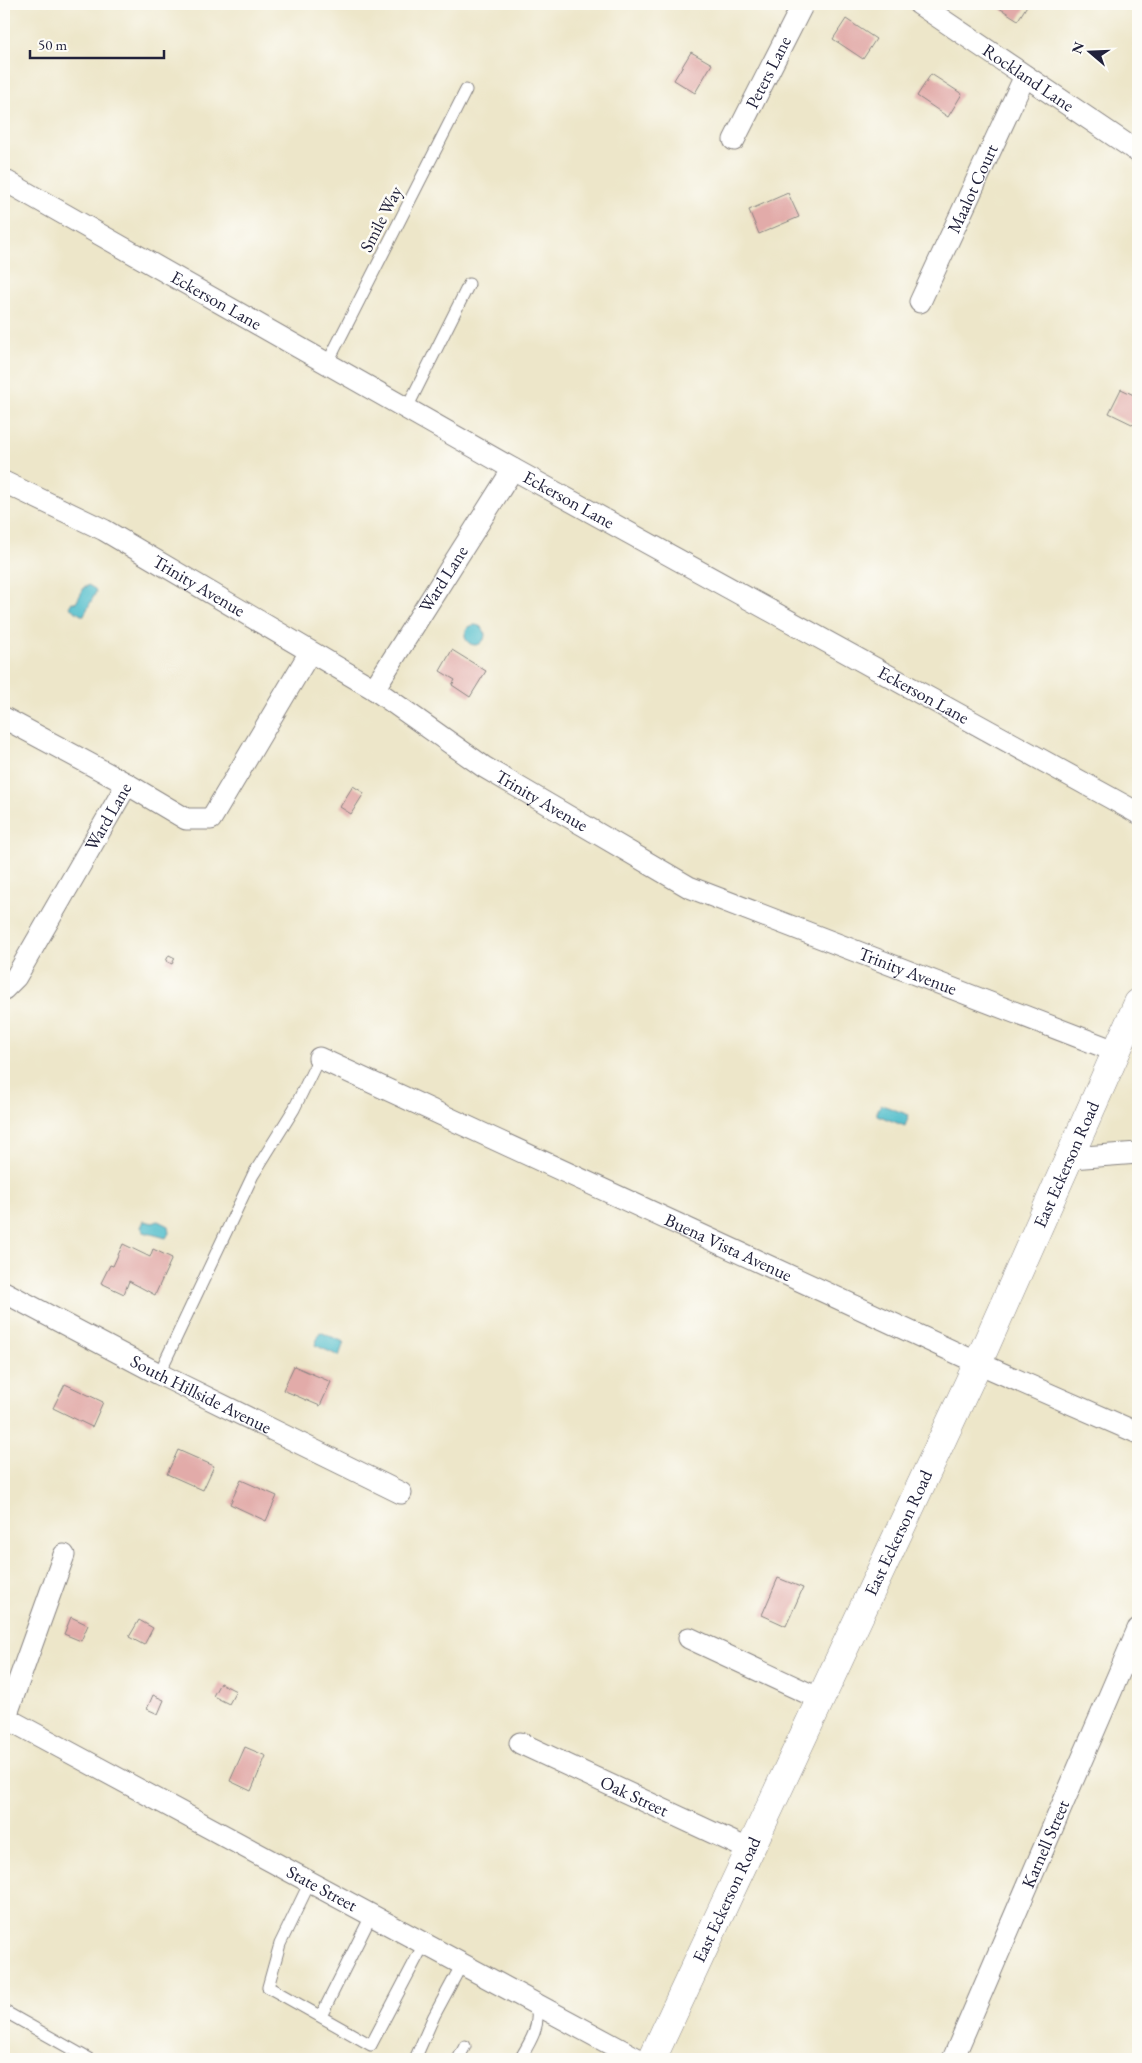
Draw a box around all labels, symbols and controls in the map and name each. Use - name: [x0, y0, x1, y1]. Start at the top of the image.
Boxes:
- scale bar: [30, 28, 164, 60]
- north arrow: [1064, 28, 1114, 78]
- street label: Peters Lane: [740, 32, 796, 112]
- text: 50 m: [38, 35, 67, 54]
- street label: Rockland Lane: [978, 38, 1079, 117]
- text: N: [1067, 39, 1088, 56]
- street label: Maalot Court: [942, 140, 1003, 237]
- street label: Smile Way: [354, 182, 407, 256]
- street label: Eckerson Lane: [167, 265, 266, 335]
- street label: Eckerson Lane: [519, 465, 619, 534]
- street label: Ward Lane: [413, 541, 473, 617]
- street label: Trinity Avenue: [149, 549, 250, 622]
- street label: Eckerson Lane: [874, 660, 973, 729]
- street label: Trinity Avenue: [492, 764, 592, 836]
- street label: Ward Lane: [79, 778, 136, 855]
- street label: Trinity Avenue: [855, 941, 960, 1000]
- street label: East Eckerson Road: [1028, 1096, 1104, 1231]
- street label: Buena Vista Avenue: [661, 1208, 796, 1286]
- street label: South Hillside Avenue: [127, 1349, 276, 1439]
- street label: East Eckerson Road: [859, 1465, 938, 1599]
- street label: Oak Street: [597, 1770, 673, 1822]
- street label: Karnell Street: [1016, 1796, 1074, 1892]
- street label: East Eckerson Road: [687, 1832, 766, 1966]
- street label: State Street: [283, 1860, 362, 1917]

